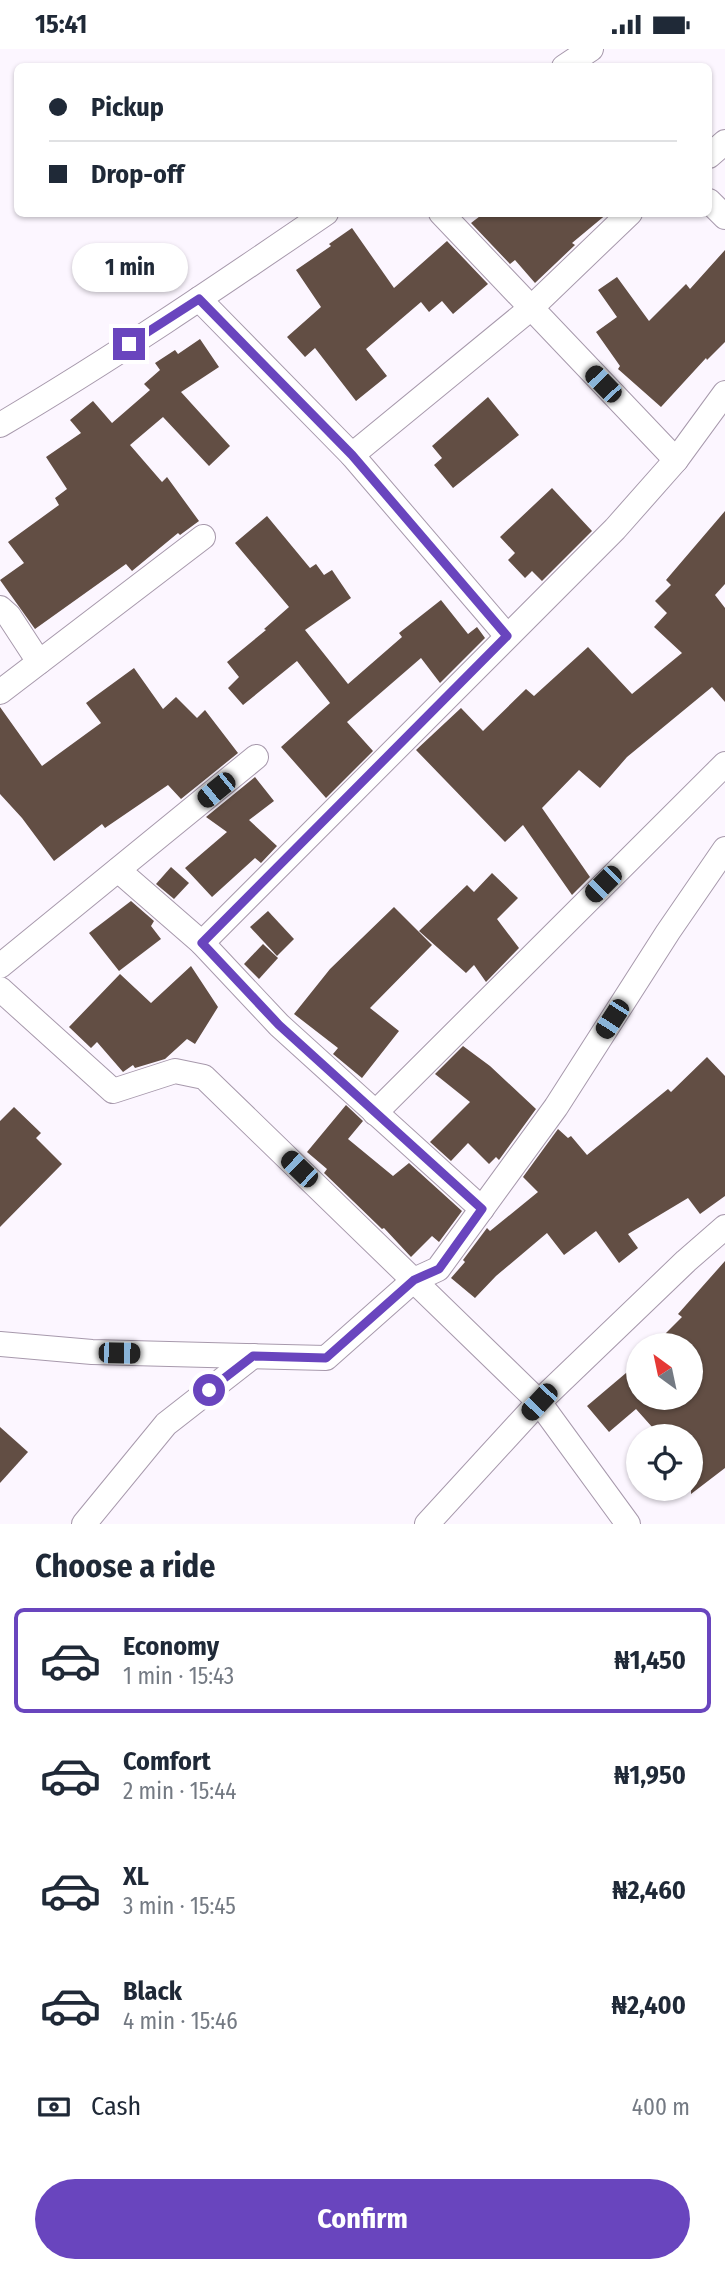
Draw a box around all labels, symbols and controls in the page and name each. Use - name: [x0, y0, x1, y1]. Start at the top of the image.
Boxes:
- text: 15:41: [35, 9, 87, 40]
- text: Pickup: [91, 92, 164, 123]
- text: Drop-off: [91, 159, 184, 190]
- callout: 1 min: [71, 243, 187, 292]
- text: 1 min: [105, 253, 155, 281]
- route end: [113, 328, 145, 360]
- car: [581, 362, 626, 406]
- car: [194, 769, 239, 811]
- car: [581, 862, 626, 906]
- car: [592, 996, 633, 1042]
- car: [277, 1147, 322, 1191]
- north arrow: [626, 1333, 704, 1411]
- map controls: [626, 1333, 703, 1501]
- car: [98, 1342, 141, 1364]
- route start: [193, 1374, 225, 1406]
- car: [517, 1379, 562, 1425]
- button: locate: [626, 1424, 703, 1501]
- text: Choose a ride: [35, 1547, 216, 1585]
- icon: car: [39, 1629, 102, 1692]
- text: Economy: [123, 1631, 219, 1662]
- text: ₦1,450: [614, 1645, 686, 1676]
- text: 1 min · 15:43: [123, 1662, 234, 1690]
- icon: car: [39, 1744, 102, 1807]
- text: Comfort: [123, 1746, 211, 1777]
- text: ₦1,950: [614, 1760, 686, 1791]
- text: 2 min · 15:44: [123, 1777, 236, 1805]
- icon: car: [39, 1859, 102, 1922]
- text: XL: [123, 1861, 149, 1892]
- text: ₦2,460: [612, 1875, 686, 1906]
- text: 3 min · 15:45: [123, 1892, 236, 1920]
- icon: car: [39, 1974, 102, 2037]
- text: Black: [123, 1976, 182, 2007]
- text: ₦2,400: [612, 1990, 686, 2021]
- text: 4 min · 15:46: [123, 2007, 238, 2035]
- icon: cash: [35, 2088, 73, 2126]
- text: Cash: [91, 2091, 141, 2122]
- text: 400 m: [632, 2093, 690, 2121]
- button: Confirm: [35, 2179, 690, 2259]

